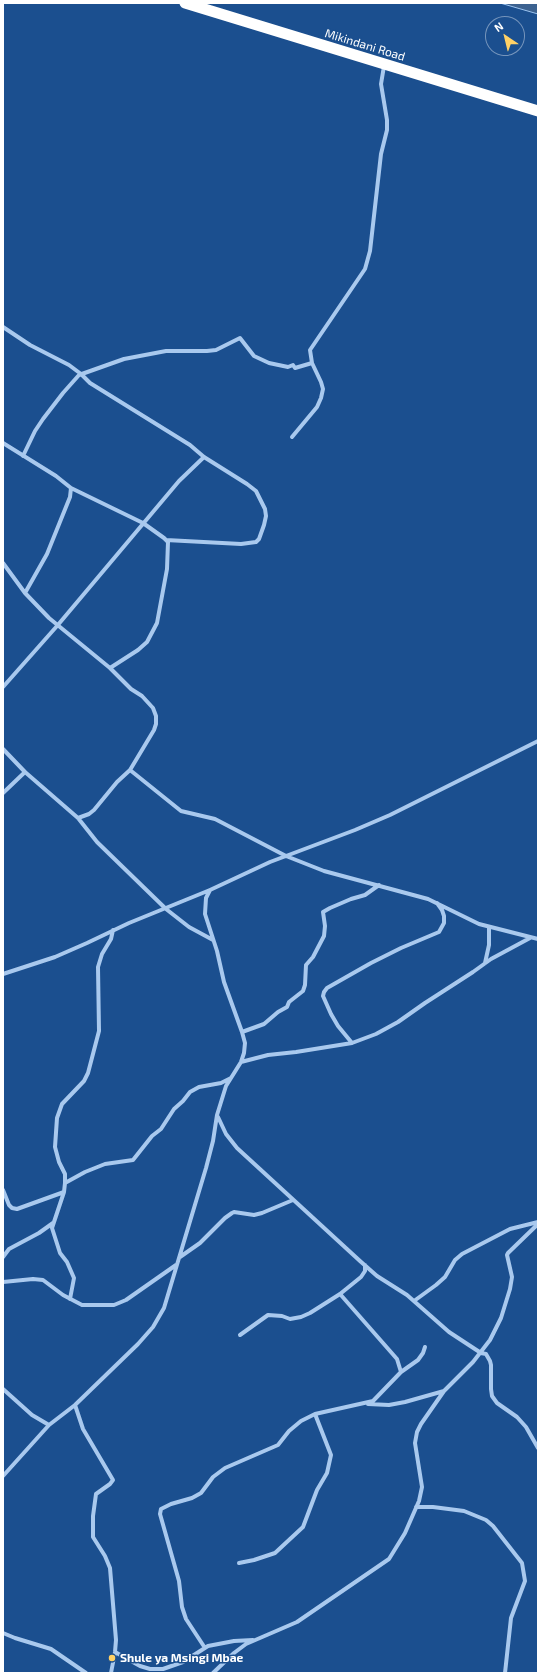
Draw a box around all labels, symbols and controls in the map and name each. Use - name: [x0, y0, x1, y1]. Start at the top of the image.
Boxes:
- north arrow: [485, 16, 525, 56]
- text: N: [491, 19, 505, 34]
- street label: Mikindani Road: [323, 26, 407, 64]
- place label: Shule ya Msingi Mbae: [120, 1651, 243, 1665]
- marker: Shule ya Msingi Mbae: [107, 1653, 117, 1663]

